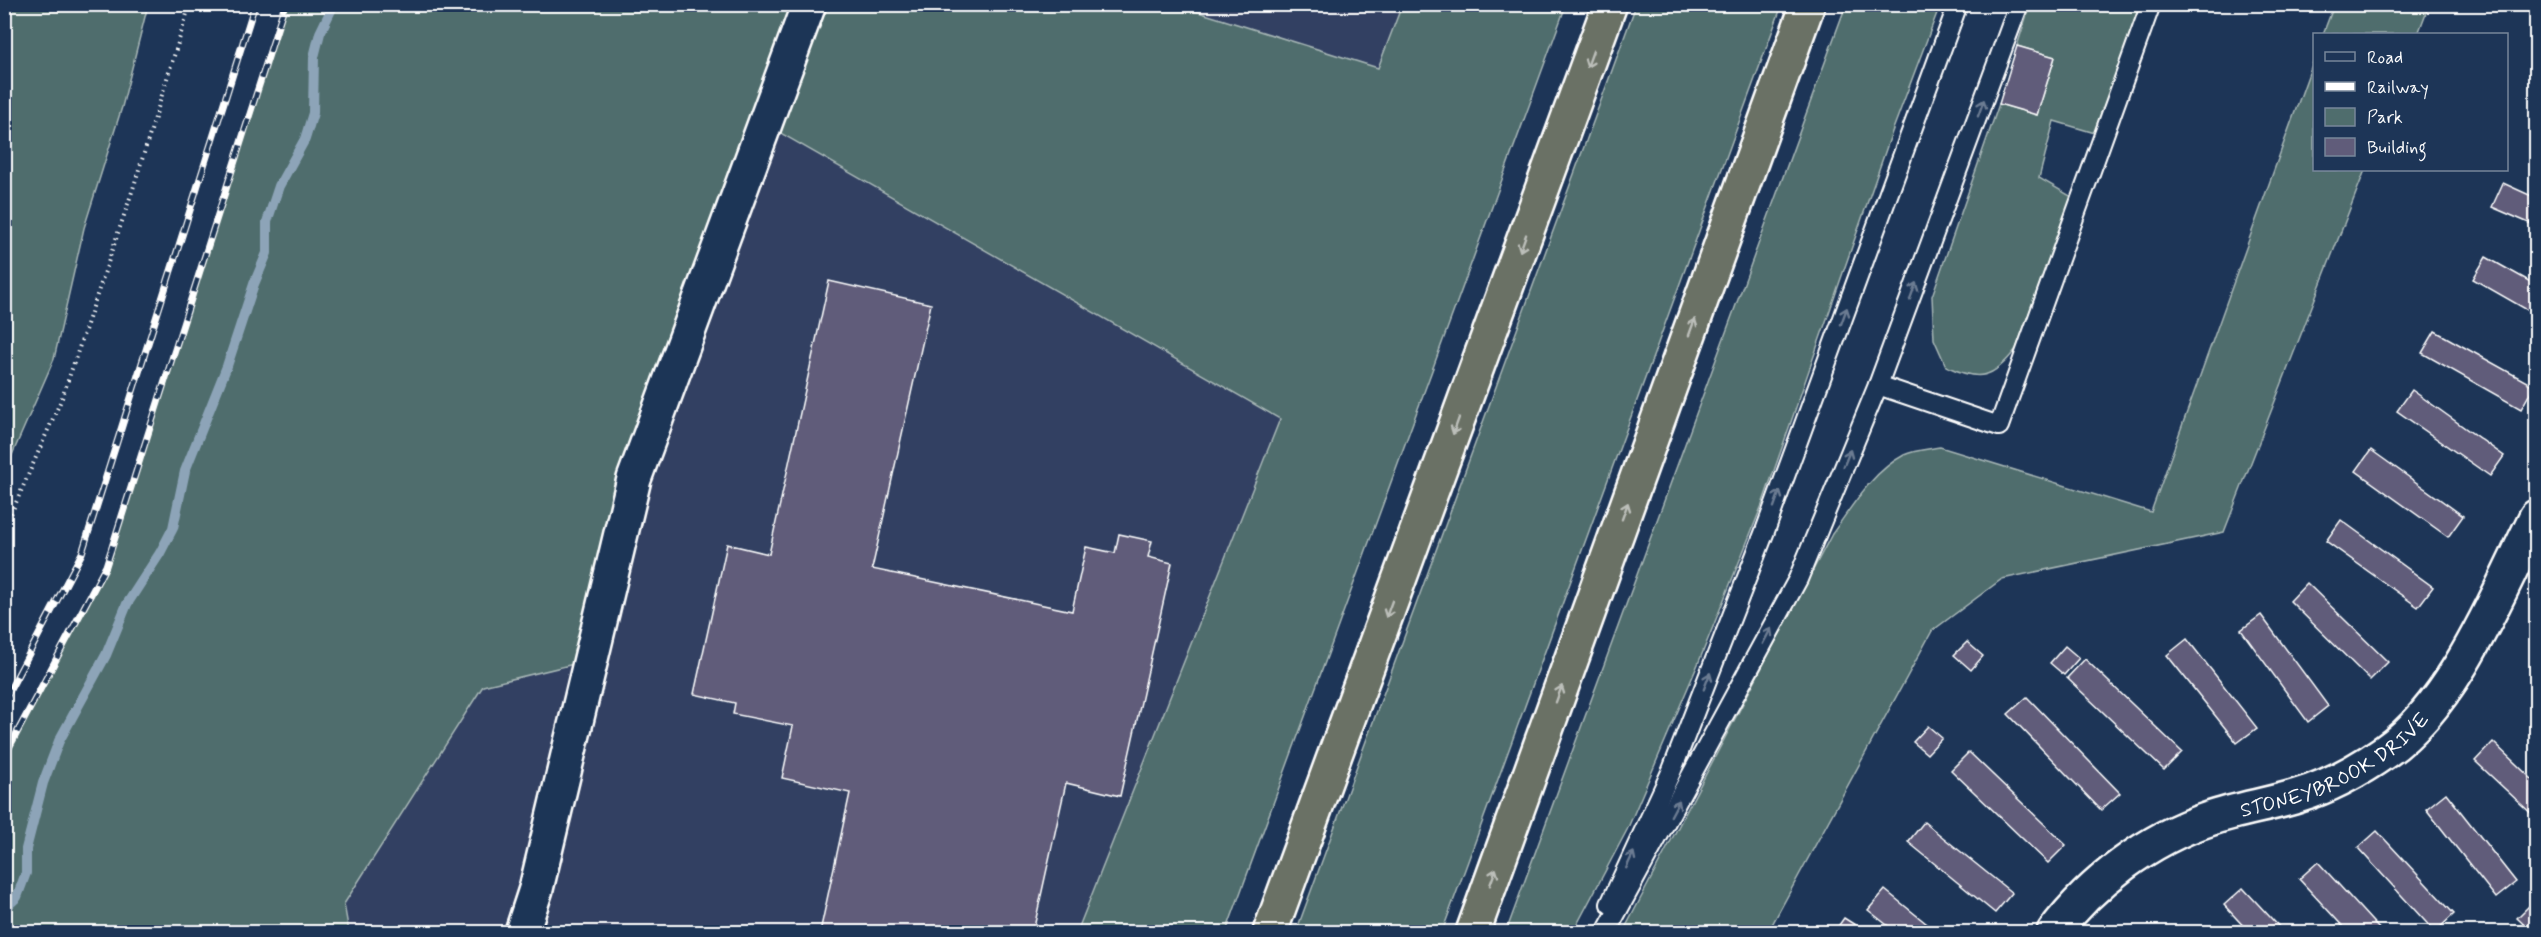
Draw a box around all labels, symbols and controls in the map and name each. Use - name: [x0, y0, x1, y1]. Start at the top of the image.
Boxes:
- legend: [2313, 33, 2508, 171]
- text: Road: [2367, 46, 2403, 70]
- one-way arrow: [1583, 50, 1594, 68]
- text: Railway: [2367, 76, 2429, 100]
- one-way arrow: [1976, 99, 1987, 118]
- text: Park: [2367, 106, 2403, 130]
- text: Building: [2367, 136, 2427, 162]
- one-way arrow: [1516, 233, 1527, 251]
- one-way arrow: [1908, 282, 1919, 300]
- one-way arrow: [1840, 307, 1851, 326]
- one-way arrow: [1687, 318, 1698, 337]
- one-way arrow: [1449, 416, 1460, 435]
- one-way arrow: [1842, 450, 1853, 468]
- one-way arrow: [1772, 490, 1783, 509]
- one-way arrow: [1621, 502, 1632, 521]
- one-way arrow: [1382, 599, 1393, 618]
- one-way arrow: [1761, 628, 1773, 645]
- one-way arrow: [1702, 672, 1713, 691]
- one-way arrow: [1554, 685, 1565, 704]
- street label: STONEYBROOK DRIVE: [2238, 707, 2436, 825]
- one-way arrow: [1669, 800, 1681, 817]
- one-way arrow: [1625, 852, 1637, 870]
- one-way arrow: [1488, 869, 1499, 887]

